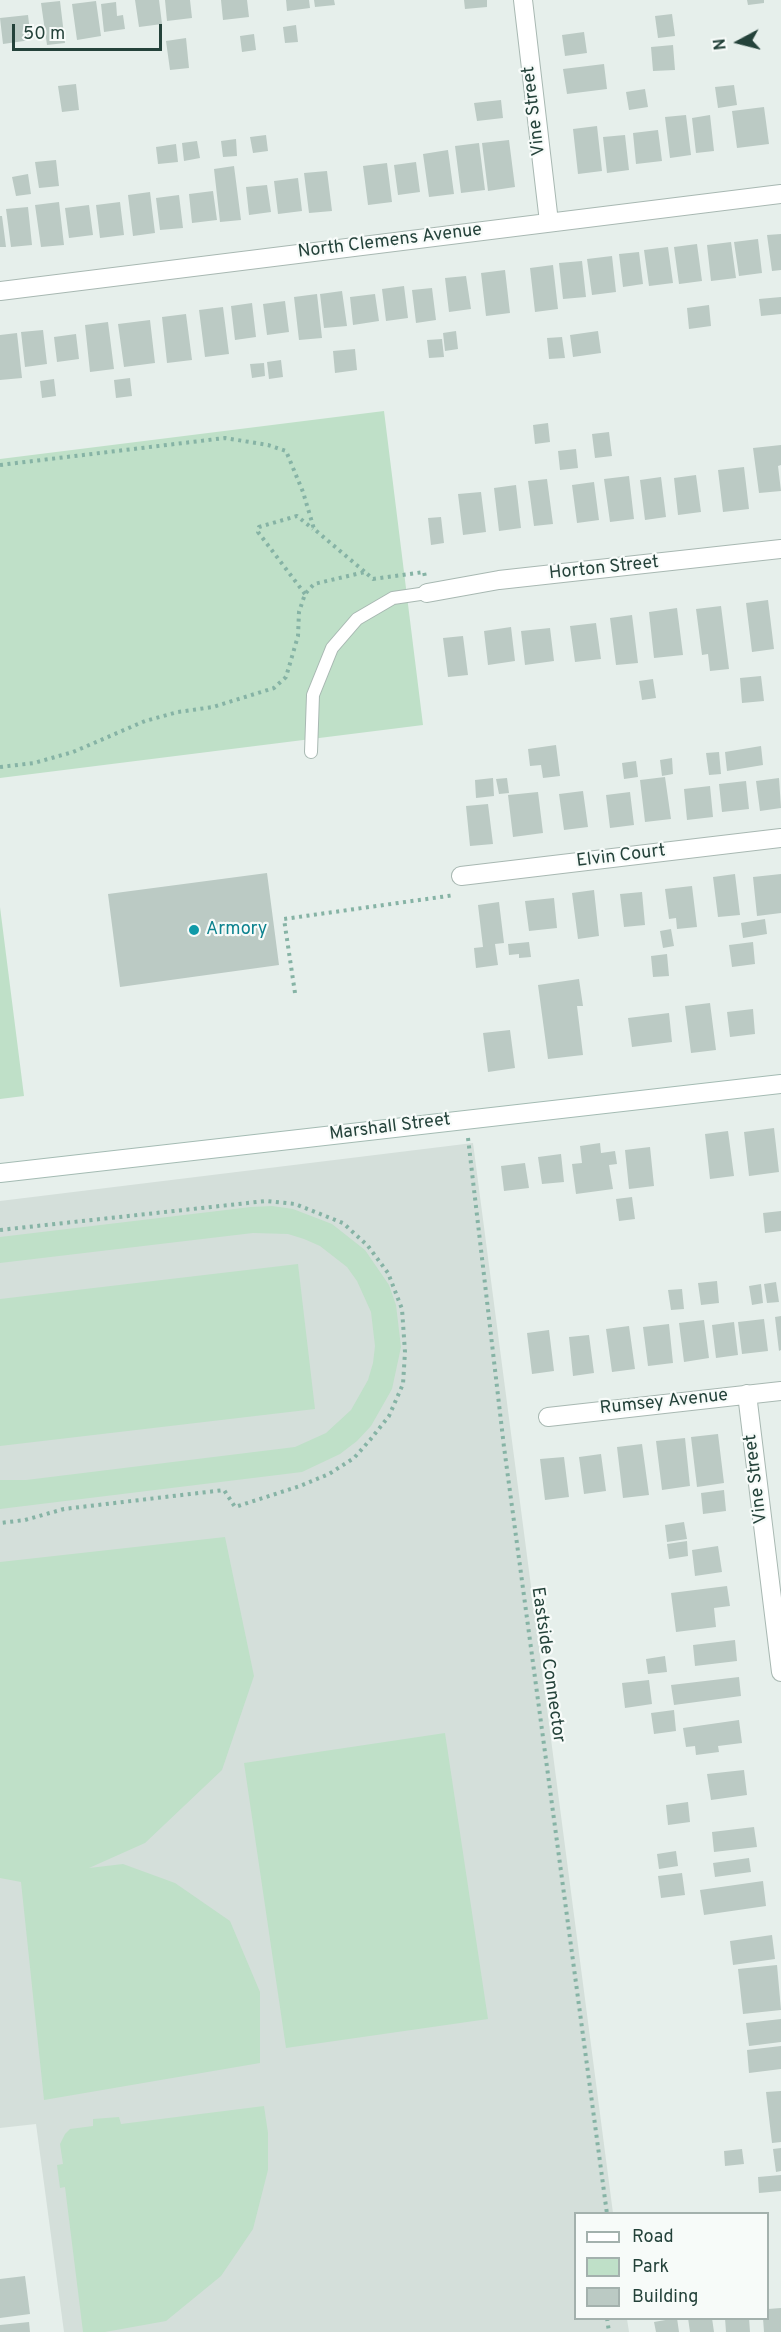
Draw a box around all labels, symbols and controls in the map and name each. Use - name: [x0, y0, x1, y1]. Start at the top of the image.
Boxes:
- scale bar: [15, 12, 165, 50]
- north arrow: [709, 12, 769, 72]
- text: 50 m: [23, 23, 65, 46]
- text: N: [711, 37, 732, 51]
- street label: Vine Street: [519, 65, 551, 157]
- street label: North Clemens Avenue: [297, 220, 483, 264]
- street label: Horton Street: [548, 552, 660, 586]
- street label: Elvin Court: [575, 841, 667, 873]
- place label: Armory: [206, 919, 267, 941]
- marker: Armory: [187, 923, 201, 937]
- street label: Marshall Street: [328, 1110, 452, 1146]
- street label: Rumsey Avenue: [599, 1386, 729, 1420]
- street label: Vine Street: [741, 1433, 773, 1525]
- street label: Eastside Connector: [525, 1586, 569, 1744]
- legend: [574, 2212, 769, 2320]
- text: Road: [632, 2226, 674, 2249]
- text: Park: [632, 2256, 669, 2279]
- text: Building: [632, 2286, 698, 2309]

